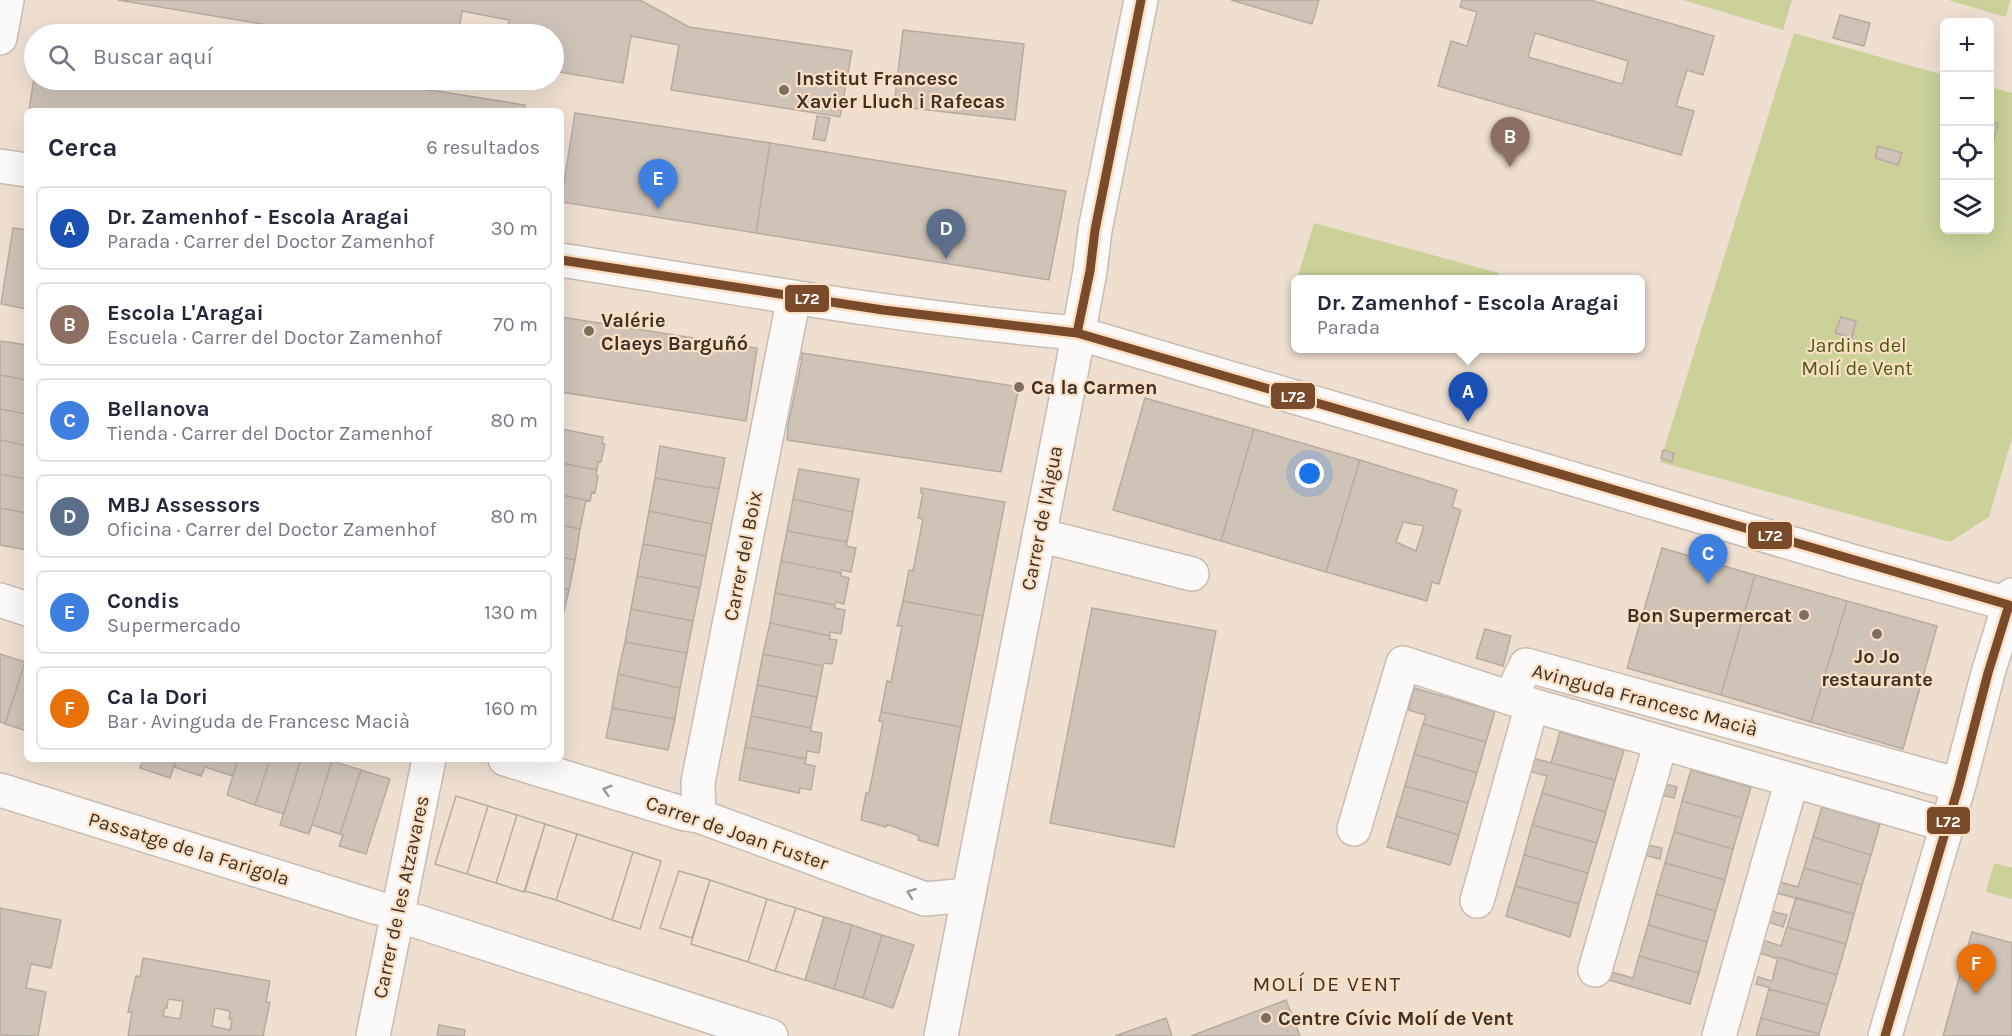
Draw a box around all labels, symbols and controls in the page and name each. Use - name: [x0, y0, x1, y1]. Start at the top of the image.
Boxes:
- map controls: [1940, 18, 1994, 234]
- button: +: [1940, 18, 1994, 72]
- search box: [24, 24, 564, 90]
- icon: search: [45, 41, 78, 74]
- text: Buscar aquí: [93, 44, 213, 70]
- place label: Institut Francesc Xavier Lluch i Rafecas: [796, 67, 1005, 113]
- button: −: [1940, 72, 1994, 126]
- marker: Institut Francesc Xavier Lluch i Rafecas: [777, 83, 791, 97]
- pin: B: [1490, 118, 1530, 167]
- button: locate: [1940, 126, 1994, 180]
- text: Cerca: [48, 132, 117, 163]
- text: 6 resultados: [426, 136, 540, 159]
- pin: E: [638, 160, 678, 209]
- button: layers: [1940, 180, 1994, 234]
- text: Dr. Zamenhof - Escola Aragai: [107, 204, 409, 230]
- pin: D: [926, 210, 966, 259]
- text: A: [63, 217, 76, 240]
- text: 30 m: [491, 217, 538, 240]
- text: Parada · Carrer del Doctor Zamenhof: [107, 230, 434, 253]
- popup: [1291, 275, 1645, 353]
- line badge: L72: [784, 284, 830, 313]
- text: L72: [794, 289, 820, 308]
- text: Dr. Zamenhof - Escola Aragai: [1317, 290, 1619, 316]
- text: Escola L'Aragai: [107, 300, 264, 326]
- place label: Valérie Claeys Barguñó: [601, 309, 748, 355]
- text: B: [63, 313, 76, 336]
- text: 70 m: [493, 313, 538, 336]
- text: Parada: [1317, 316, 1380, 339]
- marker: Valérie Claeys Barguñó: [582, 324, 596, 338]
- text: Escuela · Carrer del Doctor Zamenhof: [107, 326, 442, 349]
- park label: Jardins del Molí de Vent: [1801, 334, 1913, 380]
- pin: A: [1448, 372, 1488, 422]
- place label: Ca la Carmen: [1031, 376, 1158, 399]
- marker: Ca la Carmen: [1012, 380, 1026, 394]
- line badge: L72: [1270, 382, 1316, 410]
- text: L72: [1280, 387, 1306, 406]
- text: Bellanova: [107, 396, 210, 422]
- text: C: [63, 409, 76, 432]
- text: 80 m: [490, 409, 538, 432]
- text: Tienda · Carrer del Doctor Zamenhof: [107, 422, 432, 445]
- street label: Carrer de l'Aigua: [1017, 444, 1067, 592]
- your location: [1295, 459, 1324, 488]
- street label: Carrer del Boix: [719, 489, 767, 623]
- text: MBJ Assessors: [107, 492, 260, 518]
- text: D: [63, 505, 76, 528]
- text: 80 m: [490, 505, 538, 528]
- text: Oficina · Carrer del Doctor Zamenhof: [107, 518, 436, 541]
- line badge: L72: [1747, 521, 1793, 550]
- text: L72: [1757, 526, 1783, 545]
- pin: C: [1688, 534, 1728, 584]
- text: Condis: [107, 588, 179, 614]
- text: E: [64, 601, 75, 624]
- text: 130 m: [484, 601, 538, 624]
- place label: Bon Supermercat: [1627, 604, 1792, 627]
- marker: Bon Supermercat: [1797, 608, 1811, 622]
- text: Supermercado: [107, 614, 241, 637]
- marker: Jo Jo restaurante: [1870, 627, 1884, 641]
- place label: Jo Jo restaurante: [1821, 645, 1933, 691]
- street label: Avinguda Francesc Macià: [1530, 659, 1760, 741]
- text: Ca la Dori: [107, 684, 208, 710]
- text: F: [64, 697, 75, 720]
- text: 160 m: [485, 697, 538, 720]
- text: Bar · Avinguda de Francesc Macià: [107, 710, 410, 733]
- one-way arrow: [602, 785, 613, 797]
- street label: Carrer de Joan Fuster: [643, 791, 832, 875]
- street label: Carrer de les Atzavares: [368, 794, 434, 1000]
- line badge: L72: [1926, 806, 1971, 835]
- street label: Passatge de la Farigola: [86, 807, 292, 891]
- text: L72: [1935, 812, 1961, 831]
- one-way arrow: [906, 888, 916, 901]
- pin: F: [1956, 944, 1996, 994]
- district label: MOLÍ DE VENT: [1252, 972, 1402, 996]
- place label: Centre Cívic Molí de Vent: [1278, 1007, 1514, 1030]
- marker: Centre Cívic Molí de Vent: [1259, 1011, 1273, 1025]

